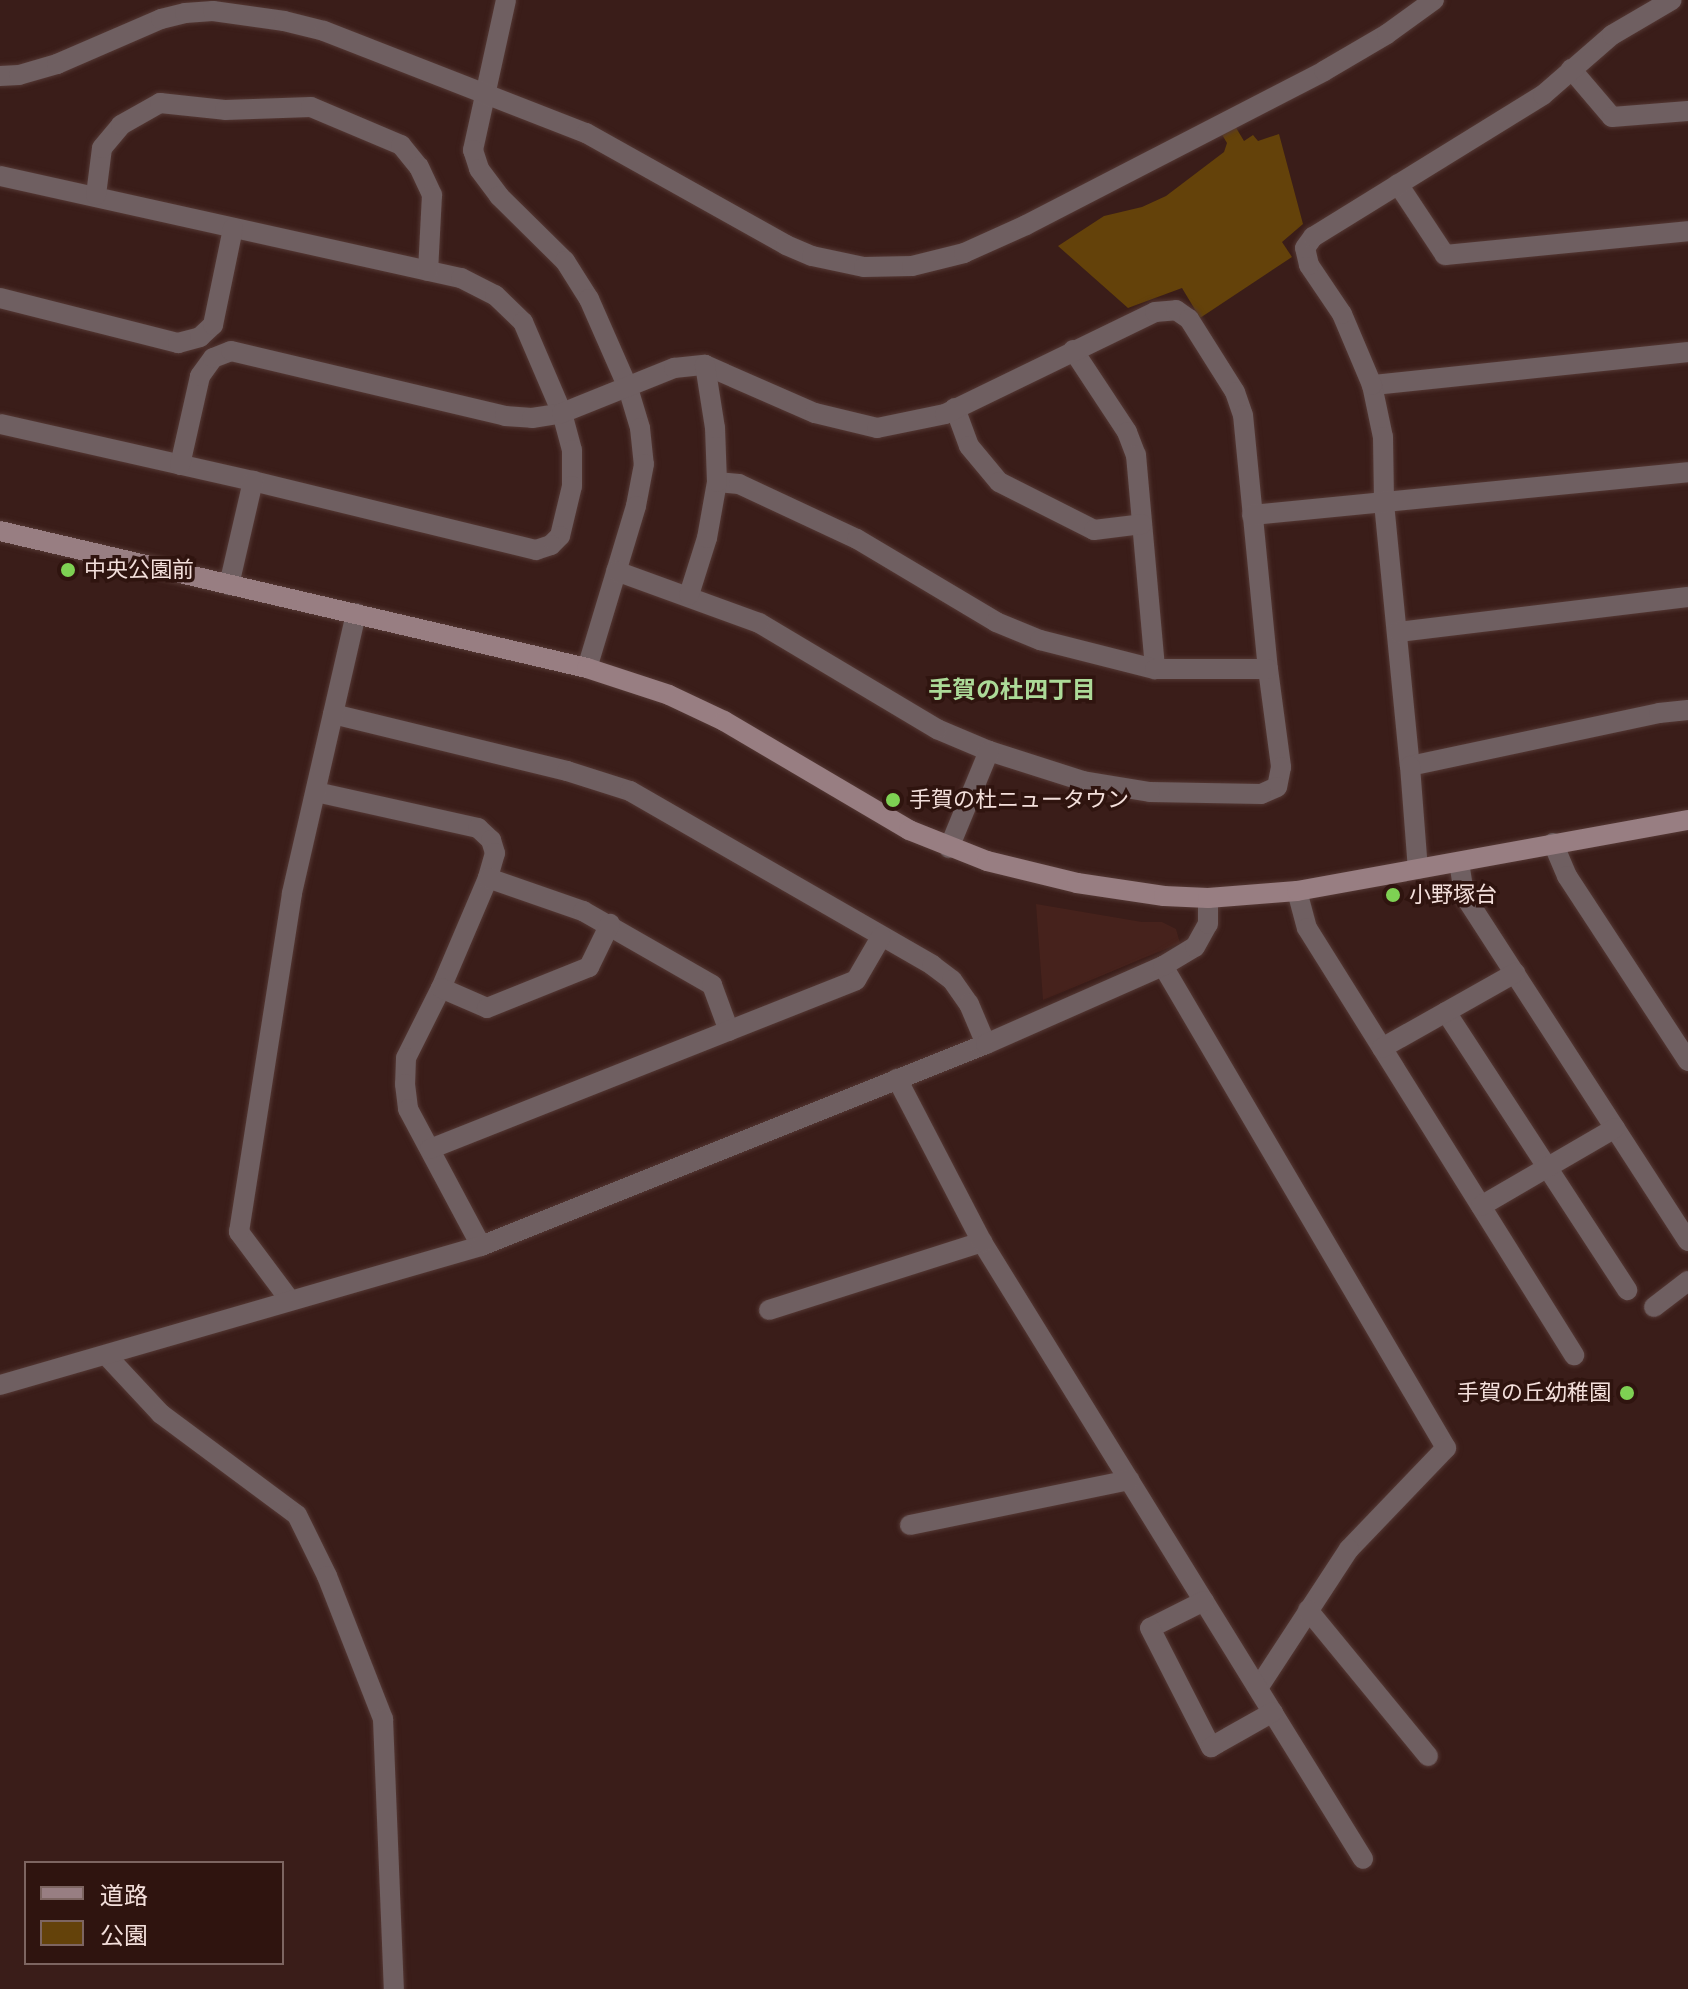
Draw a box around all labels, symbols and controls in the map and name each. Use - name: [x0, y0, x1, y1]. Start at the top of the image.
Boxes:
- place label: 中央公園前: [84, 557, 194, 583]
- marker: 中央公園前: [59, 561, 77, 579]
- district label: 手賀の杜四丁目: [928, 676, 1096, 704]
- place label: 手賀の杜ニュータウン: [909, 787, 1129, 813]
- marker: 手賀の杜ニュータウン: [884, 791, 902, 809]
- place label: 小野塚台: [1409, 882, 1497, 908]
- marker: 小野塚台: [1384, 886, 1402, 904]
- place label: 手賀の丘幼稚園: [1457, 1380, 1611, 1406]
- marker: 手賀の丘幼稚園: [1618, 1384, 1636, 1402]
- legend: [24, 1861, 284, 1965]
- text: 道路: [100, 1882, 148, 1909]
- text: 公園: [100, 1922, 148, 1949]

